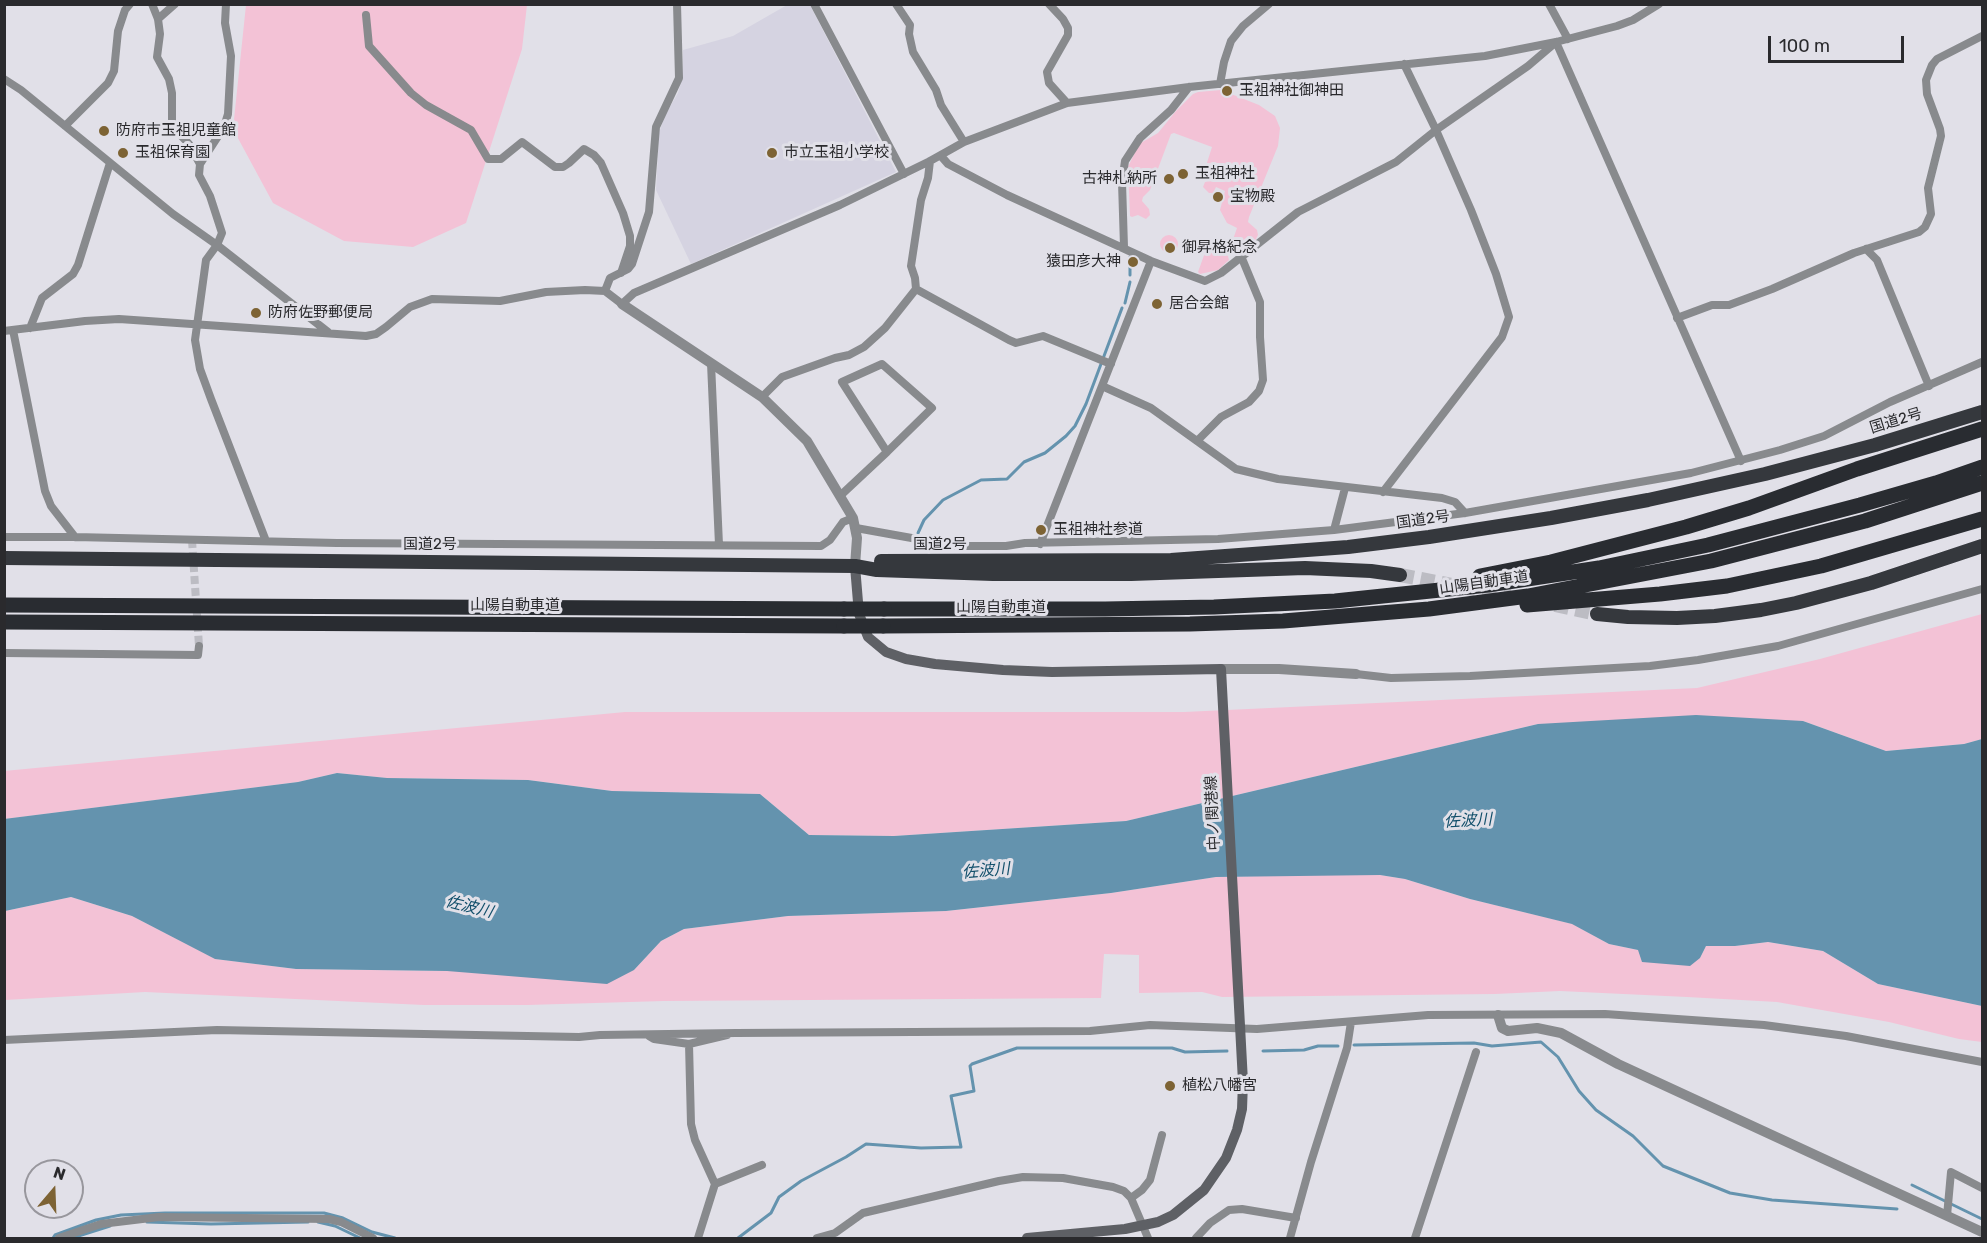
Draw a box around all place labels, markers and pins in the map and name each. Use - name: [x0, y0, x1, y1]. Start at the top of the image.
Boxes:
- place label: 玉祖神社御神田: [1239, 82, 1344, 100]
- marker: 玉祖神社御神田: [1220, 84, 1234, 98]
- place label: 防府市玉祖児童館: [116, 122, 236, 140]
- marker: 防府市玉祖児童館: [97, 124, 111, 138]
- place label: 玉祖保育園: [135, 144, 210, 162]
- place label: 市立玉祖小学校: [784, 144, 889, 162]
- marker: 玉祖保育園: [116, 146, 130, 160]
- marker: 市立玉祖小学校: [765, 146, 779, 160]
- place label: 玉祖神社: [1195, 165, 1255, 183]
- marker: 玉祖神社: [1176, 167, 1190, 181]
- place label: 古神札納所: [1082, 170, 1157, 188]
- marker: 古神札納所: [1162, 172, 1176, 186]
- place label: 宝物殿: [1230, 188, 1275, 206]
- marker: 宝物殿: [1211, 190, 1225, 204]
- place label: 御昇格紀念: [1182, 239, 1257, 257]
- marker: 御昇格紀念: [1163, 241, 1177, 255]
- place label: 猿田彦大神: [1046, 253, 1121, 271]
- marker: 猿田彦大神: [1126, 255, 1140, 269]
- place label: 居合会館: [1169, 295, 1229, 313]
- marker: 居合会館: [1150, 297, 1164, 311]
- place label: 防府佐野郵便局: [268, 304, 373, 322]
- marker: 防府佐野郵便局: [249, 306, 263, 320]
- place label: 玉祖神社参道: [1053, 521, 1143, 539]
- marker: 玉祖神社参道: [1034, 523, 1048, 537]
- place label: 植松八幡宮: [1182, 1077, 1257, 1095]
- marker: 植松八幡宮: [1163, 1079, 1177, 1093]

